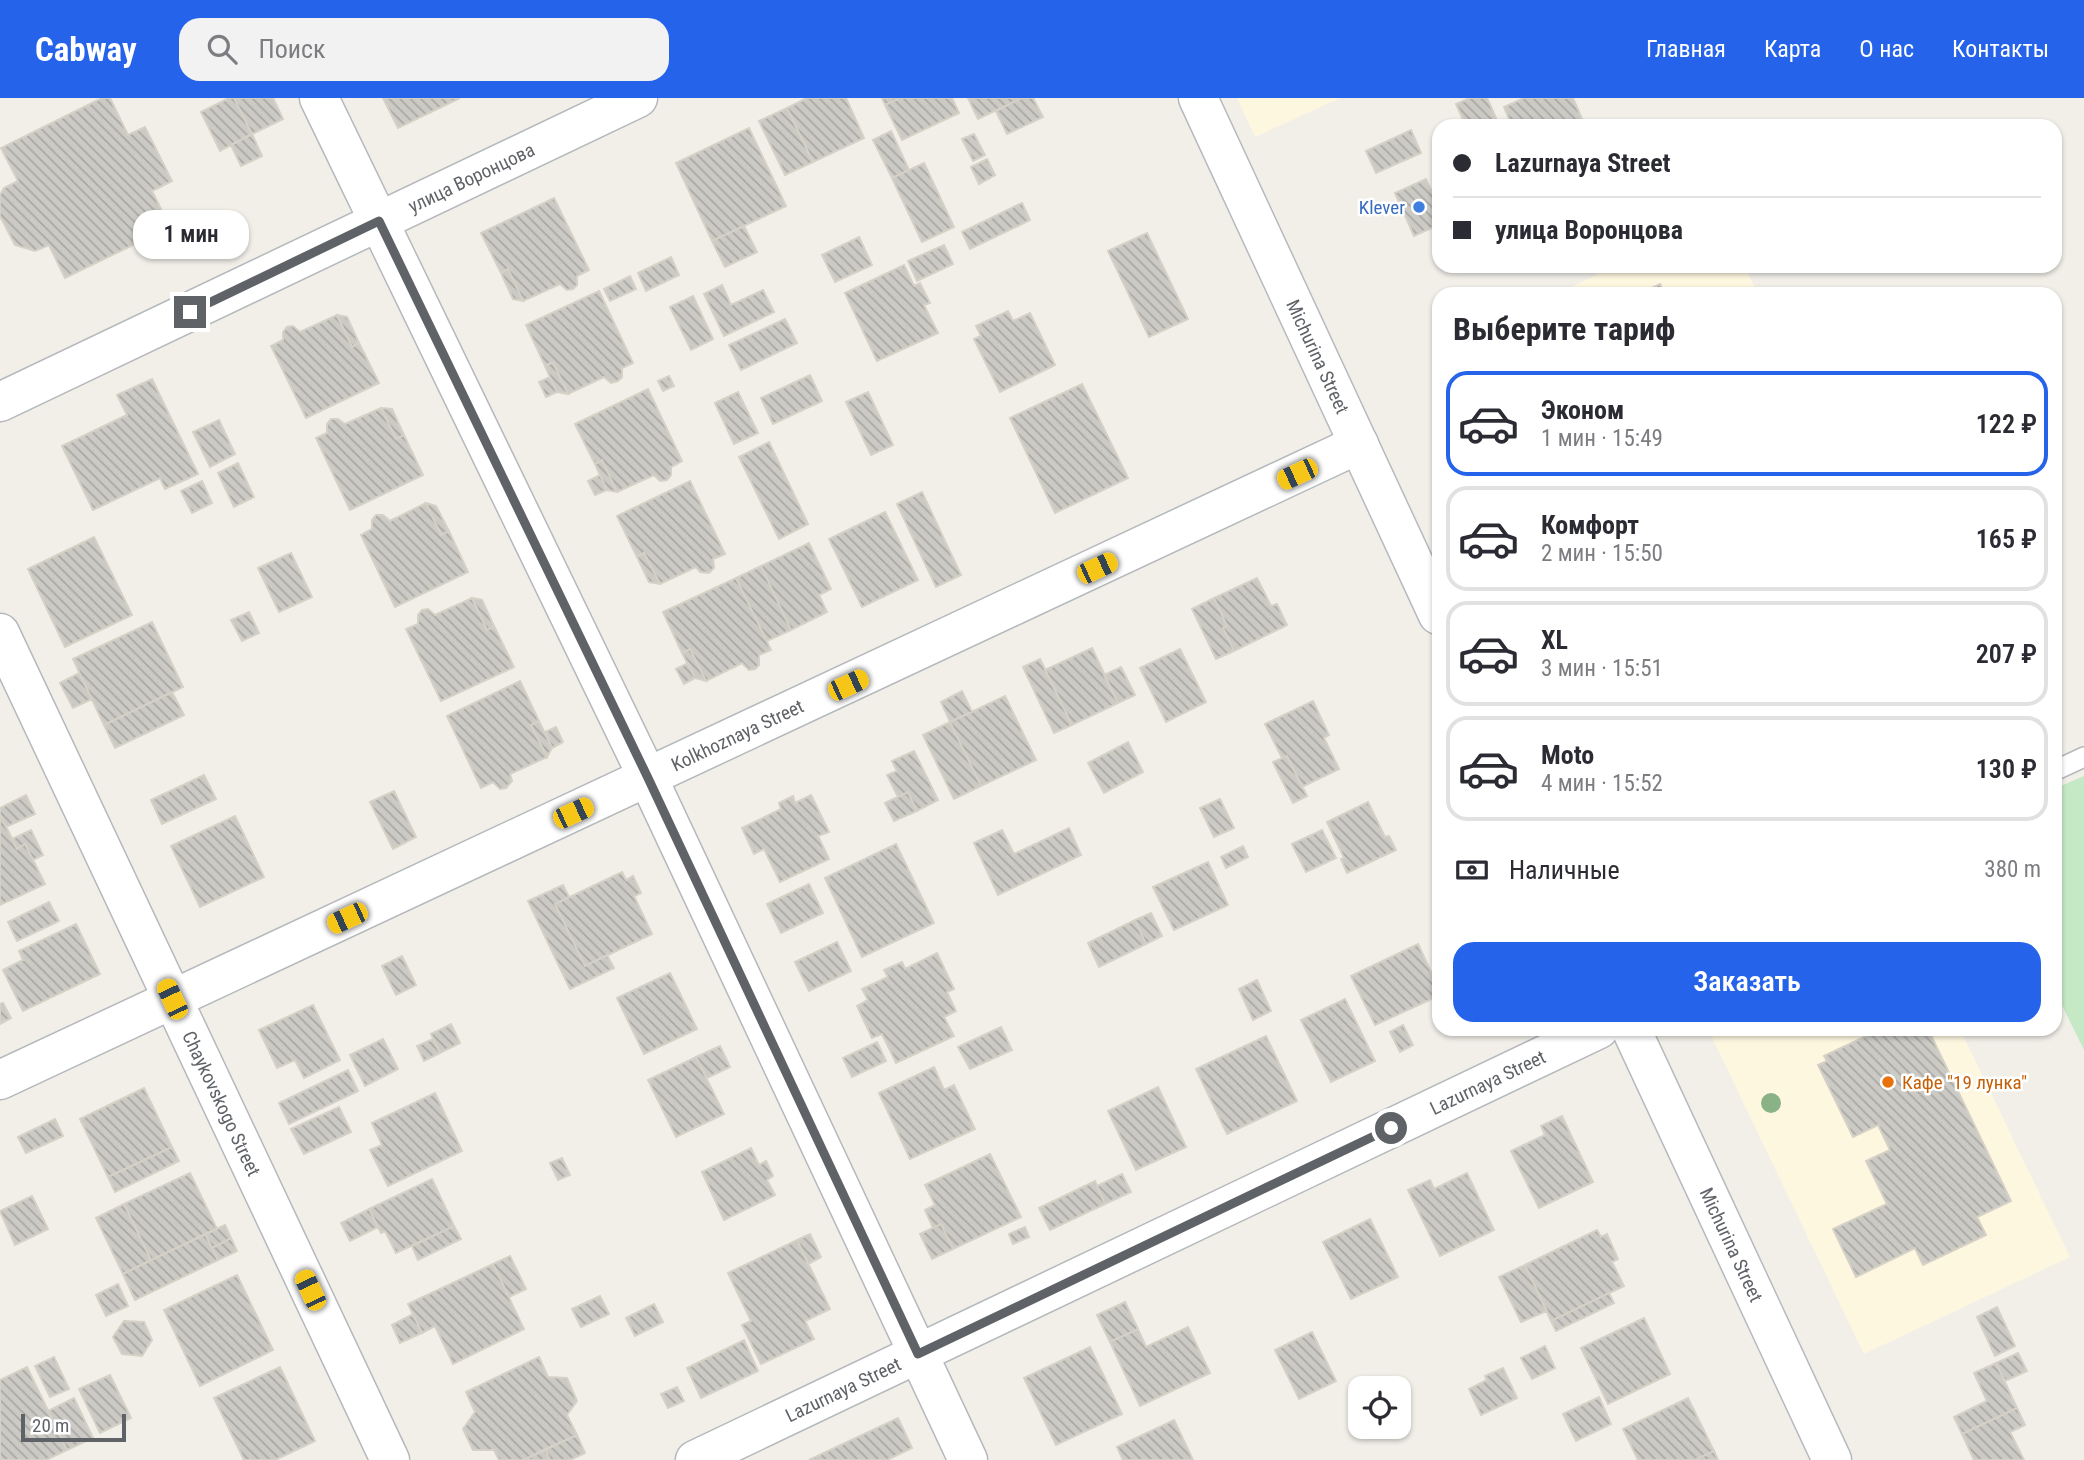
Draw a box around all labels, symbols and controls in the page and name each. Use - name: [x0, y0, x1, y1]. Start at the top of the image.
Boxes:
- search box: [179, 18, 669, 81]
- text: Cabway: [35, 30, 137, 69]
- icon: search: [203, 30, 241, 68]
- text: Поиск: [259, 34, 326, 64]
- text: Главная: [1646, 35, 1726, 63]
- text: Карта: [1764, 35, 1821, 63]
- text: О нас: [1859, 35, 1914, 63]
- text: Контакты: [1952, 35, 2049, 63]
- street label: улица Воронцова: [405, 138, 538, 218]
- text: Lazurnaya Street: [1495, 148, 1671, 178]
- place label: Klever: [1359, 196, 1405, 219]
- marker: Klever: [1411, 199, 1427, 215]
- callout: 1 мин: [132, 211, 248, 260]
- text: улица Воронцова: [1495, 215, 1683, 245]
- text: 1 мин: [163, 221, 219, 248]
- route end: [174, 296, 206, 328]
- street label: Michurina Street: [1281, 296, 1354, 417]
- text: Выберите тариф: [1453, 310, 1675, 348]
- icon: car: [1457, 392, 1520, 455]
- text: Эконом: [1541, 395, 1624, 425]
- text: 122 ₽: [1976, 409, 2037, 439]
- text: 1 мин · 15:49: [1541, 425, 1663, 452]
- car: [1274, 456, 1321, 492]
- icon: car: [1457, 507, 1520, 570]
- text: Комфорт: [1541, 510, 1639, 540]
- text: 165 ₽: [1976, 524, 2037, 554]
- text: 2 мин · 15:50: [1541, 540, 1663, 567]
- car: [1074, 550, 1121, 586]
- icon: car: [1457, 622, 1520, 685]
- text: XL: [1541, 625, 1568, 655]
- text: 207 ₽: [1976, 639, 2037, 669]
- text: 3 мин · 15:51: [1541, 655, 1663, 682]
- car: [825, 667, 872, 703]
- street label: Kolkhoznaya Street: [668, 695, 807, 776]
- icon: car: [1457, 737, 1520, 800]
- text: Moto: [1541, 740, 1594, 770]
- text: 130 ₽: [1976, 754, 2037, 784]
- text: 4 мин · 15:52: [1541, 770, 1663, 797]
- car: [550, 795, 597, 831]
- icon: cash: [1453, 851, 1491, 889]
- text: Наличные: [1509, 855, 1620, 885]
- text: 380 m: [1984, 856, 2041, 883]
- car: [324, 900, 371, 936]
- button: Заказать: [1453, 942, 2041, 1022]
- car: [154, 976, 191, 1022]
- street label: Chaykovskogo Street: [177, 1027, 265, 1180]
- street label: Lazurnaya Street: [1426, 1045, 1549, 1120]
- place label: Кафе "19 лунка": [1902, 1071, 2027, 1094]
- marker: Кафе "19 лунка": [1880, 1074, 1896, 1090]
- route start: [1375, 1112, 1407, 1144]
- street label: Michurina Street: [1695, 1184, 1768, 1306]
- car: [292, 1267, 329, 1313]
- street label: Lazurnaya Street: [782, 1352, 905, 1427]
- map controls: [1348, 1376, 1411, 1439]
- button: locate: [1348, 1376, 1411, 1439]
- scale bar: [21, 1411, 126, 1443]
- text: 20 m: [32, 1414, 69, 1437]

